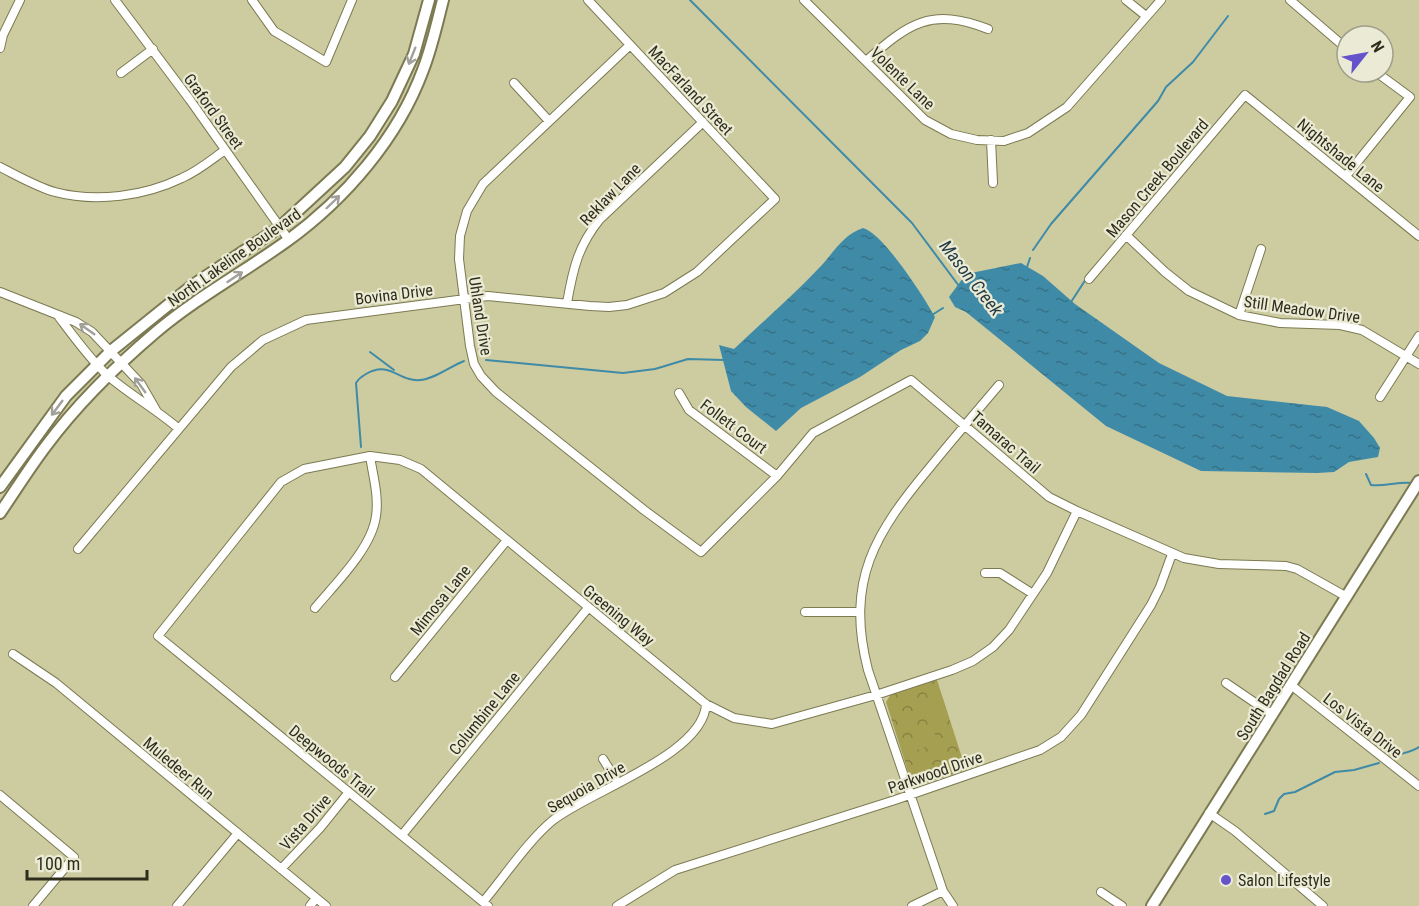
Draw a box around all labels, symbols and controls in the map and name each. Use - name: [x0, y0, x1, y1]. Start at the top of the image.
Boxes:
- north arrow: [1335, 24, 1395, 84]
- text: N: [1367, 37, 1388, 56]
- street label: MacFarland Street: [644, 42, 737, 139]
- street label: Volente Lane: [867, 43, 939, 114]
- one-way arrow: [406, 46, 417, 65]
- street label: Graford Street: [180, 70, 247, 153]
- street label: Mason Creek Boulevard: [1102, 115, 1212, 241]
- street label: Nightshade Lane: [1293, 115, 1388, 196]
- street label: Reklaw Lane: [576, 159, 645, 229]
- one-way arrow: [326, 194, 341, 209]
- street label: North Lakeline Boulevard: [164, 204, 304, 311]
- water label: Mason Creek: [935, 236, 1008, 321]
- one-way arrow: [226, 271, 243, 283]
- street label: Uhland Drive: [465, 275, 496, 357]
- street label: Bovina Drive: [354, 280, 434, 309]
- street label: Still Meadow Drive: [1243, 292, 1361, 327]
- one-way arrow: [79, 323, 95, 335]
- one-way arrow: [134, 377, 147, 393]
- street label: Follett Court: [697, 395, 771, 458]
- one-way arrow: [51, 399, 64, 415]
- street label: Tamarac Trail: [967, 407, 1044, 477]
- street label: Mimosa Lane: [406, 561, 475, 639]
- street label: Greening Way: [579, 581, 658, 650]
- street label: South Bagdad Road: [1233, 629, 1314, 744]
- street label: Columbine Lane: [445, 668, 524, 759]
- street label: Los Vista Drive: [1320, 689, 1406, 762]
- street label: Deepwoods Trail: [285, 721, 378, 802]
- street label: Muledeer Run: [139, 733, 218, 803]
- street label: Parkwood Drive: [885, 747, 985, 797]
- street label: Sequoia Drive: [544, 758, 628, 817]
- street label: Vista Drive: [276, 790, 335, 854]
- scale bar: [27, 843, 147, 881]
- text: 100 m: [36, 853, 80, 874]
- place label: Salon Lifestyle: [1238, 871, 1331, 890]
- marker: Salon Lifestyle: [1219, 873, 1233, 887]

